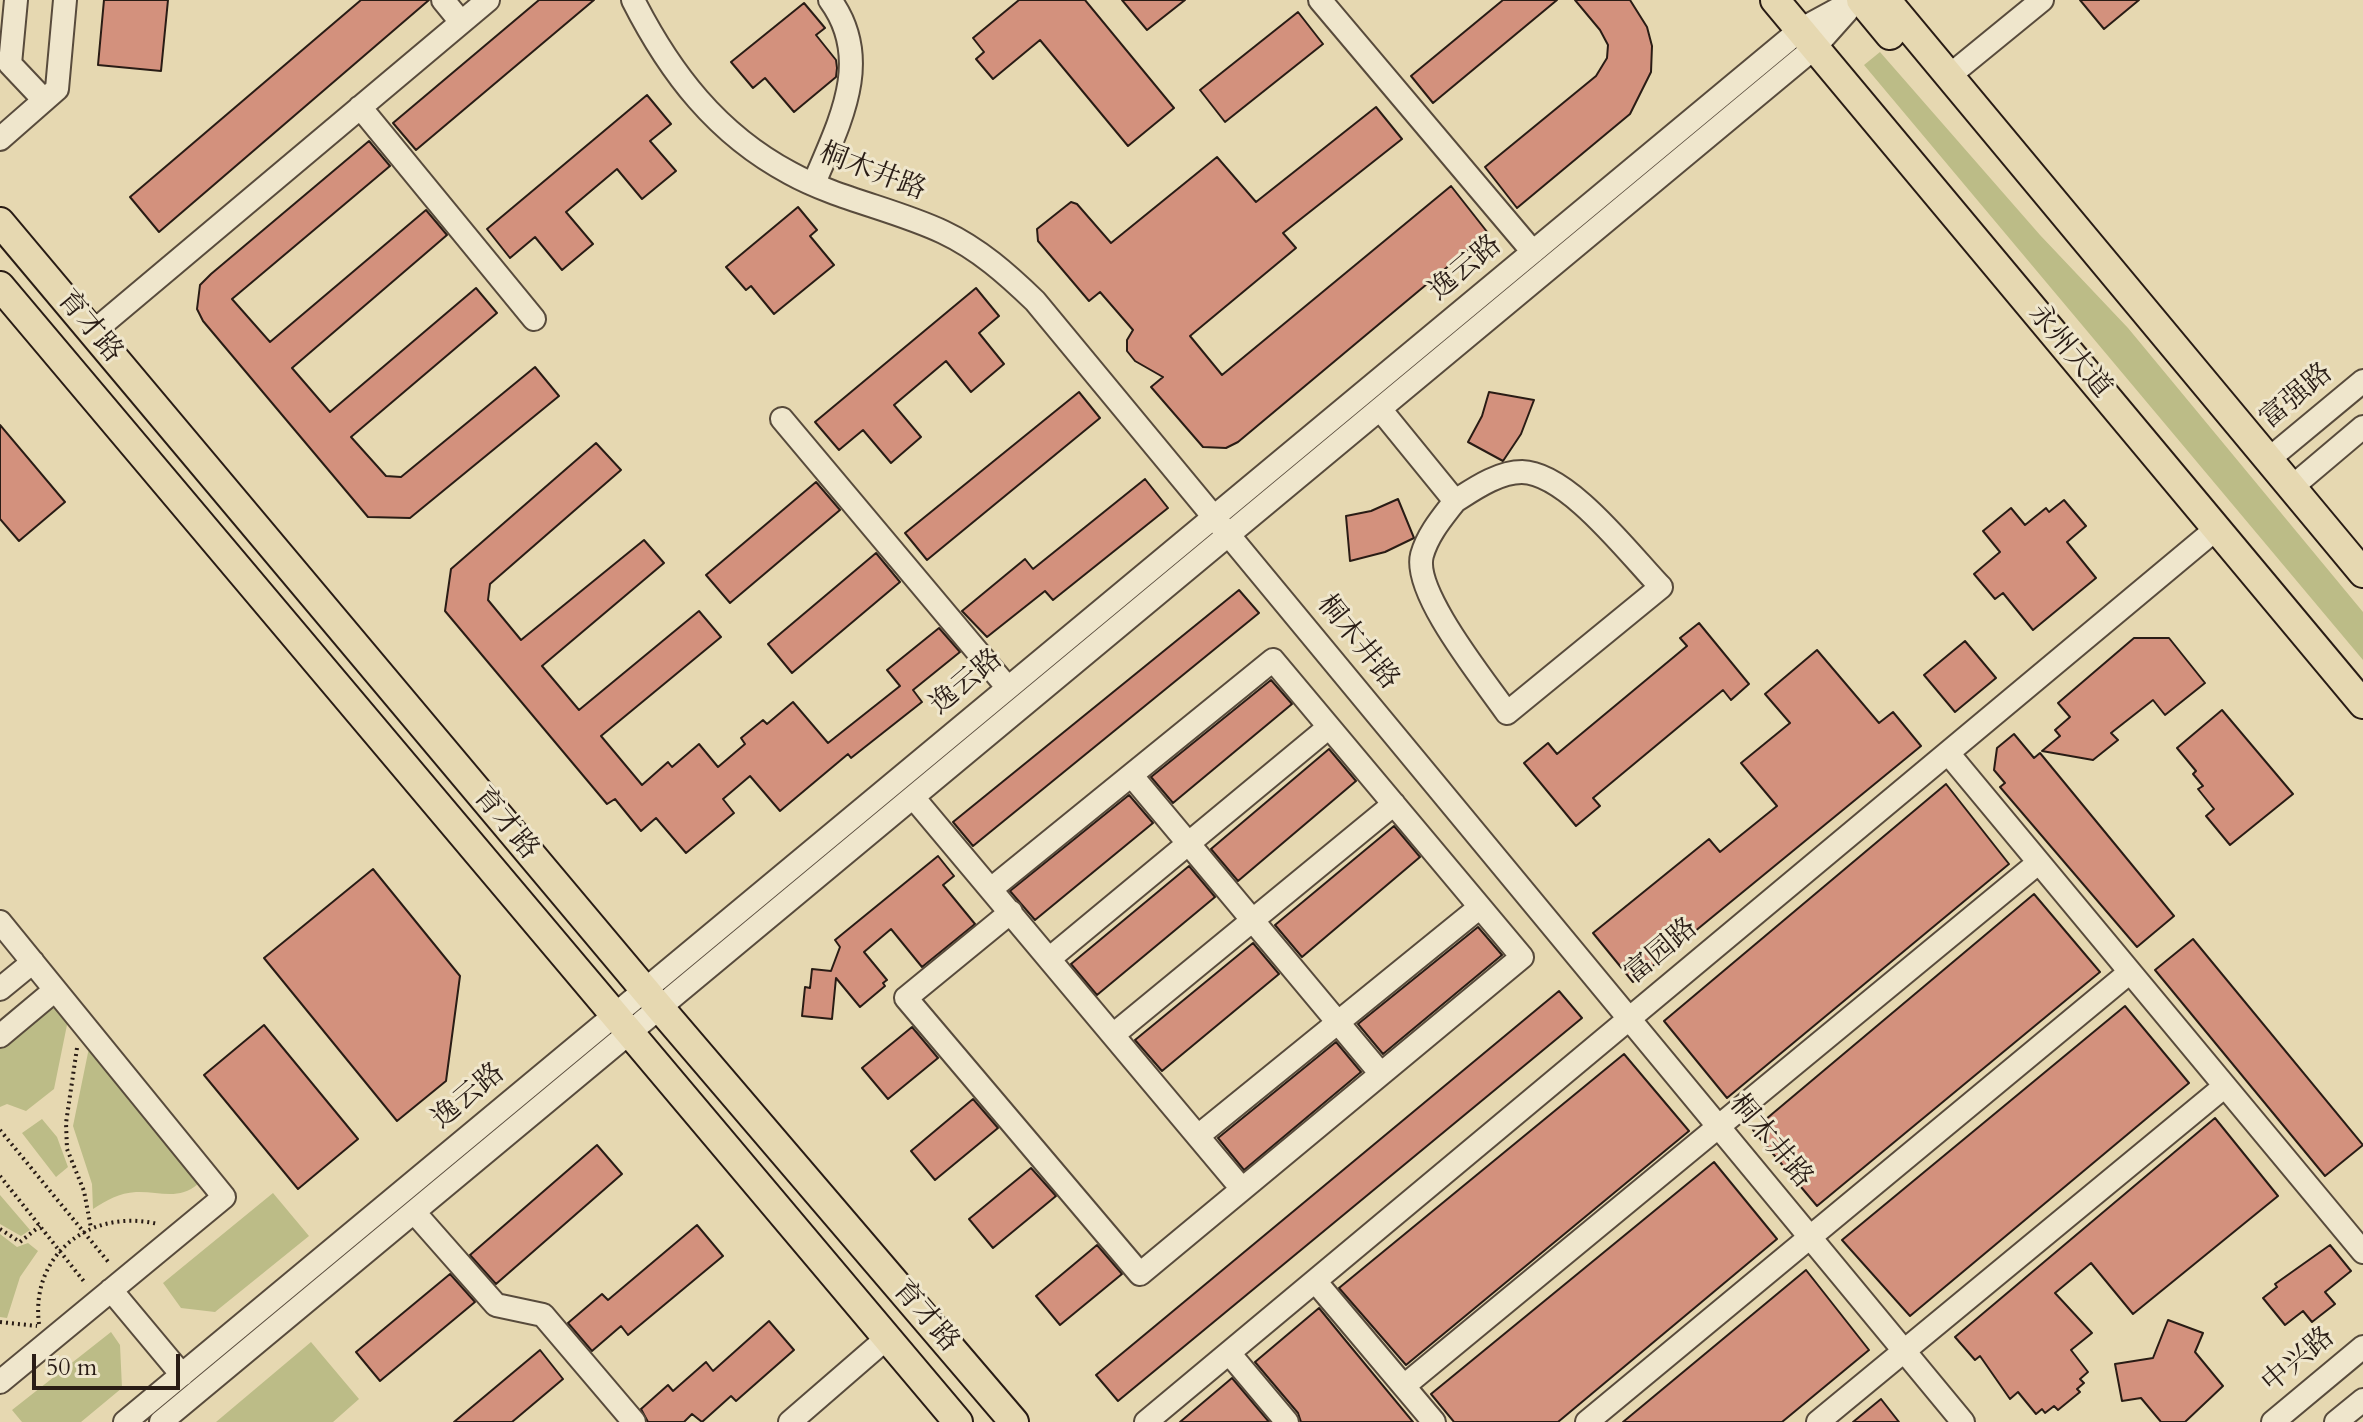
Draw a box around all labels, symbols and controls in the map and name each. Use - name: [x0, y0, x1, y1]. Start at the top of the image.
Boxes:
- street label: 桐木井路: [814, 137, 930, 209]
- street label: 逸云路: [1423, 229, 1509, 309]
- street label: 育才路: [49, 284, 129, 370]
- street label: 永州大道: [2020, 298, 2118, 406]
- street label: 富强路: [2254, 357, 2340, 437]
- street label: 桐木井路: [1309, 589, 1405, 697]
- street label: 逸云路: [924, 643, 1010, 723]
- street label: 育才路: [465, 781, 545, 867]
- street label: 富园路: [1619, 912, 1705, 992]
- street label: 逸云路: [426, 1057, 512, 1137]
- street label: 桐木井路: [1721, 1088, 1819, 1196]
- street label: 育才路: [885, 1274, 965, 1360]
- street label: 中兴路: [2256, 1321, 2342, 1401]
- scale bar: [36, 1338, 184, 1388]
- text: 50 m: [46, 1351, 97, 1384]

